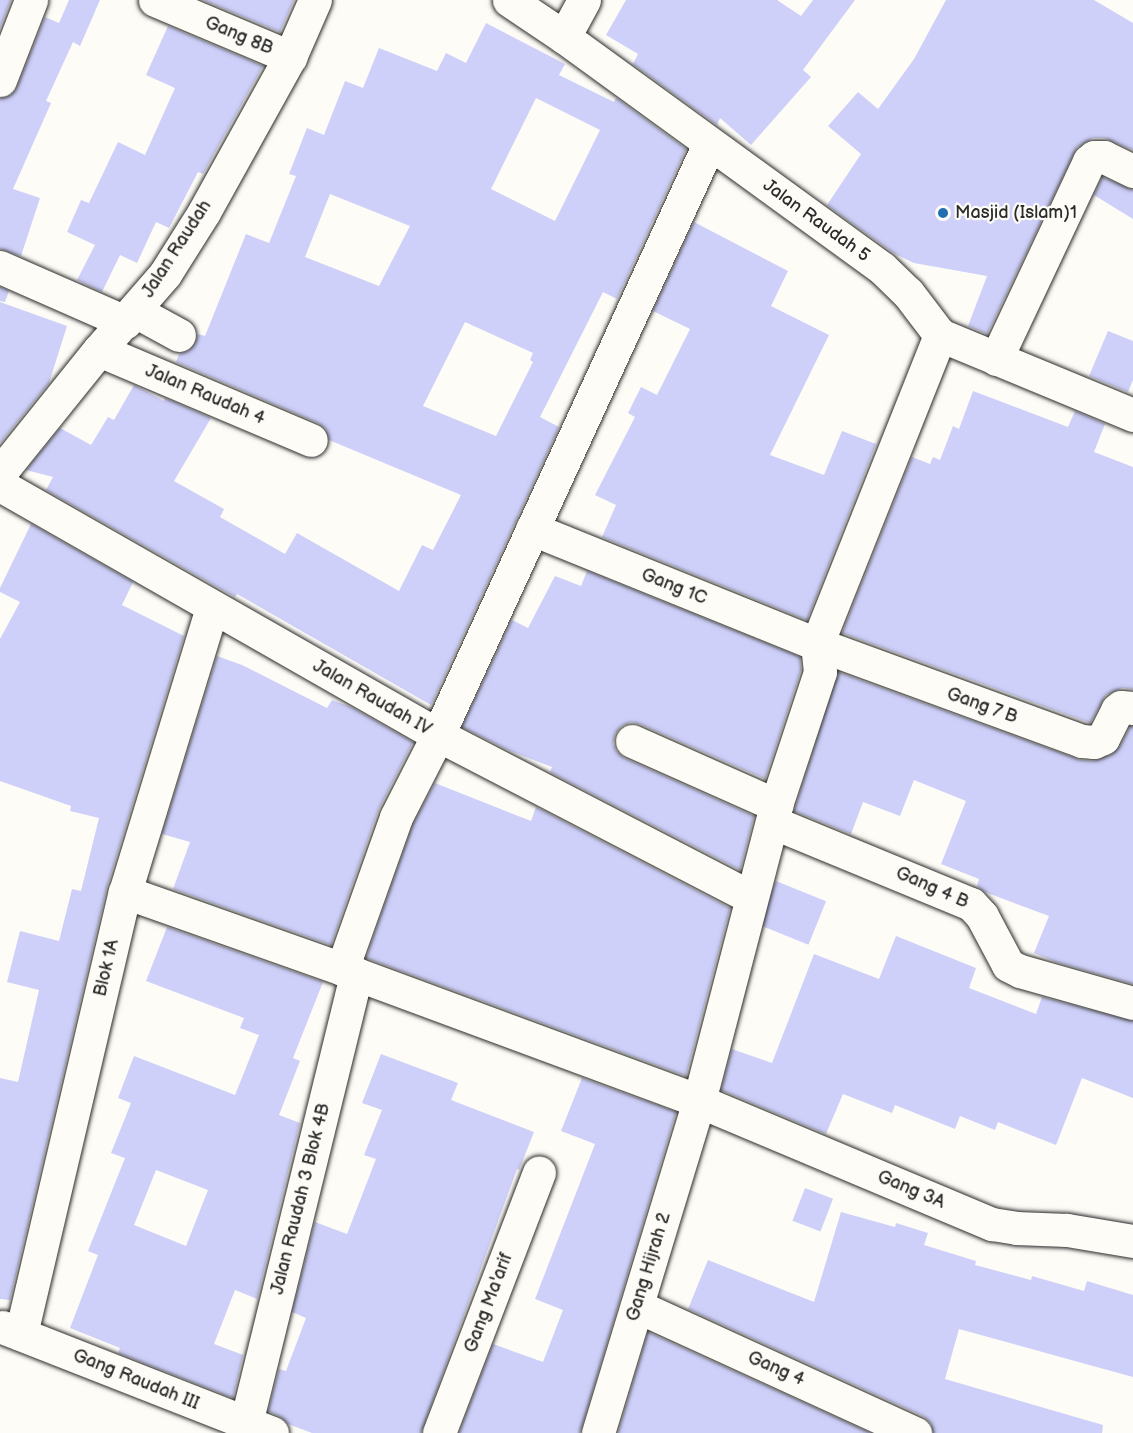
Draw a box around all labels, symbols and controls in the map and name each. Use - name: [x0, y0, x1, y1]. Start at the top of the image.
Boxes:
- street label: Gang 8B: [202, 12, 276, 60]
- street label: Jalan Raudah 5: [758, 175, 874, 267]
- street label: Jalan Raudah: [138, 196, 216, 302]
- place label: Masjid (Islam)1: [955, 202, 1077, 224]
- marker: Masjid (Islam)1: [936, 206, 950, 220]
- street label: Jalan Raudah 4: [142, 360, 268, 430]
- street label: Gang 1C: [638, 564, 710, 610]
- street label: Jalan Raudah IV: [309, 655, 435, 741]
- street label: Gang 7 B: [943, 683, 1021, 729]
- street label: Gang 4 B: [892, 862, 972, 914]
- street label: Blok 1A: [90, 937, 124, 999]
- street label: Jalan Raudah 3 Blok 4B: [267, 1101, 335, 1297]
- street label: Gang 3A: [874, 1166, 948, 1214]
- street label: Gang Hijrah 2: [622, 1210, 676, 1324]
- street label: Gang Ma'arif: [460, 1250, 518, 1356]
- street label: Gang Raudah III: [70, 1345, 202, 1415]
- street label: Gang 4: [744, 1347, 808, 1391]

